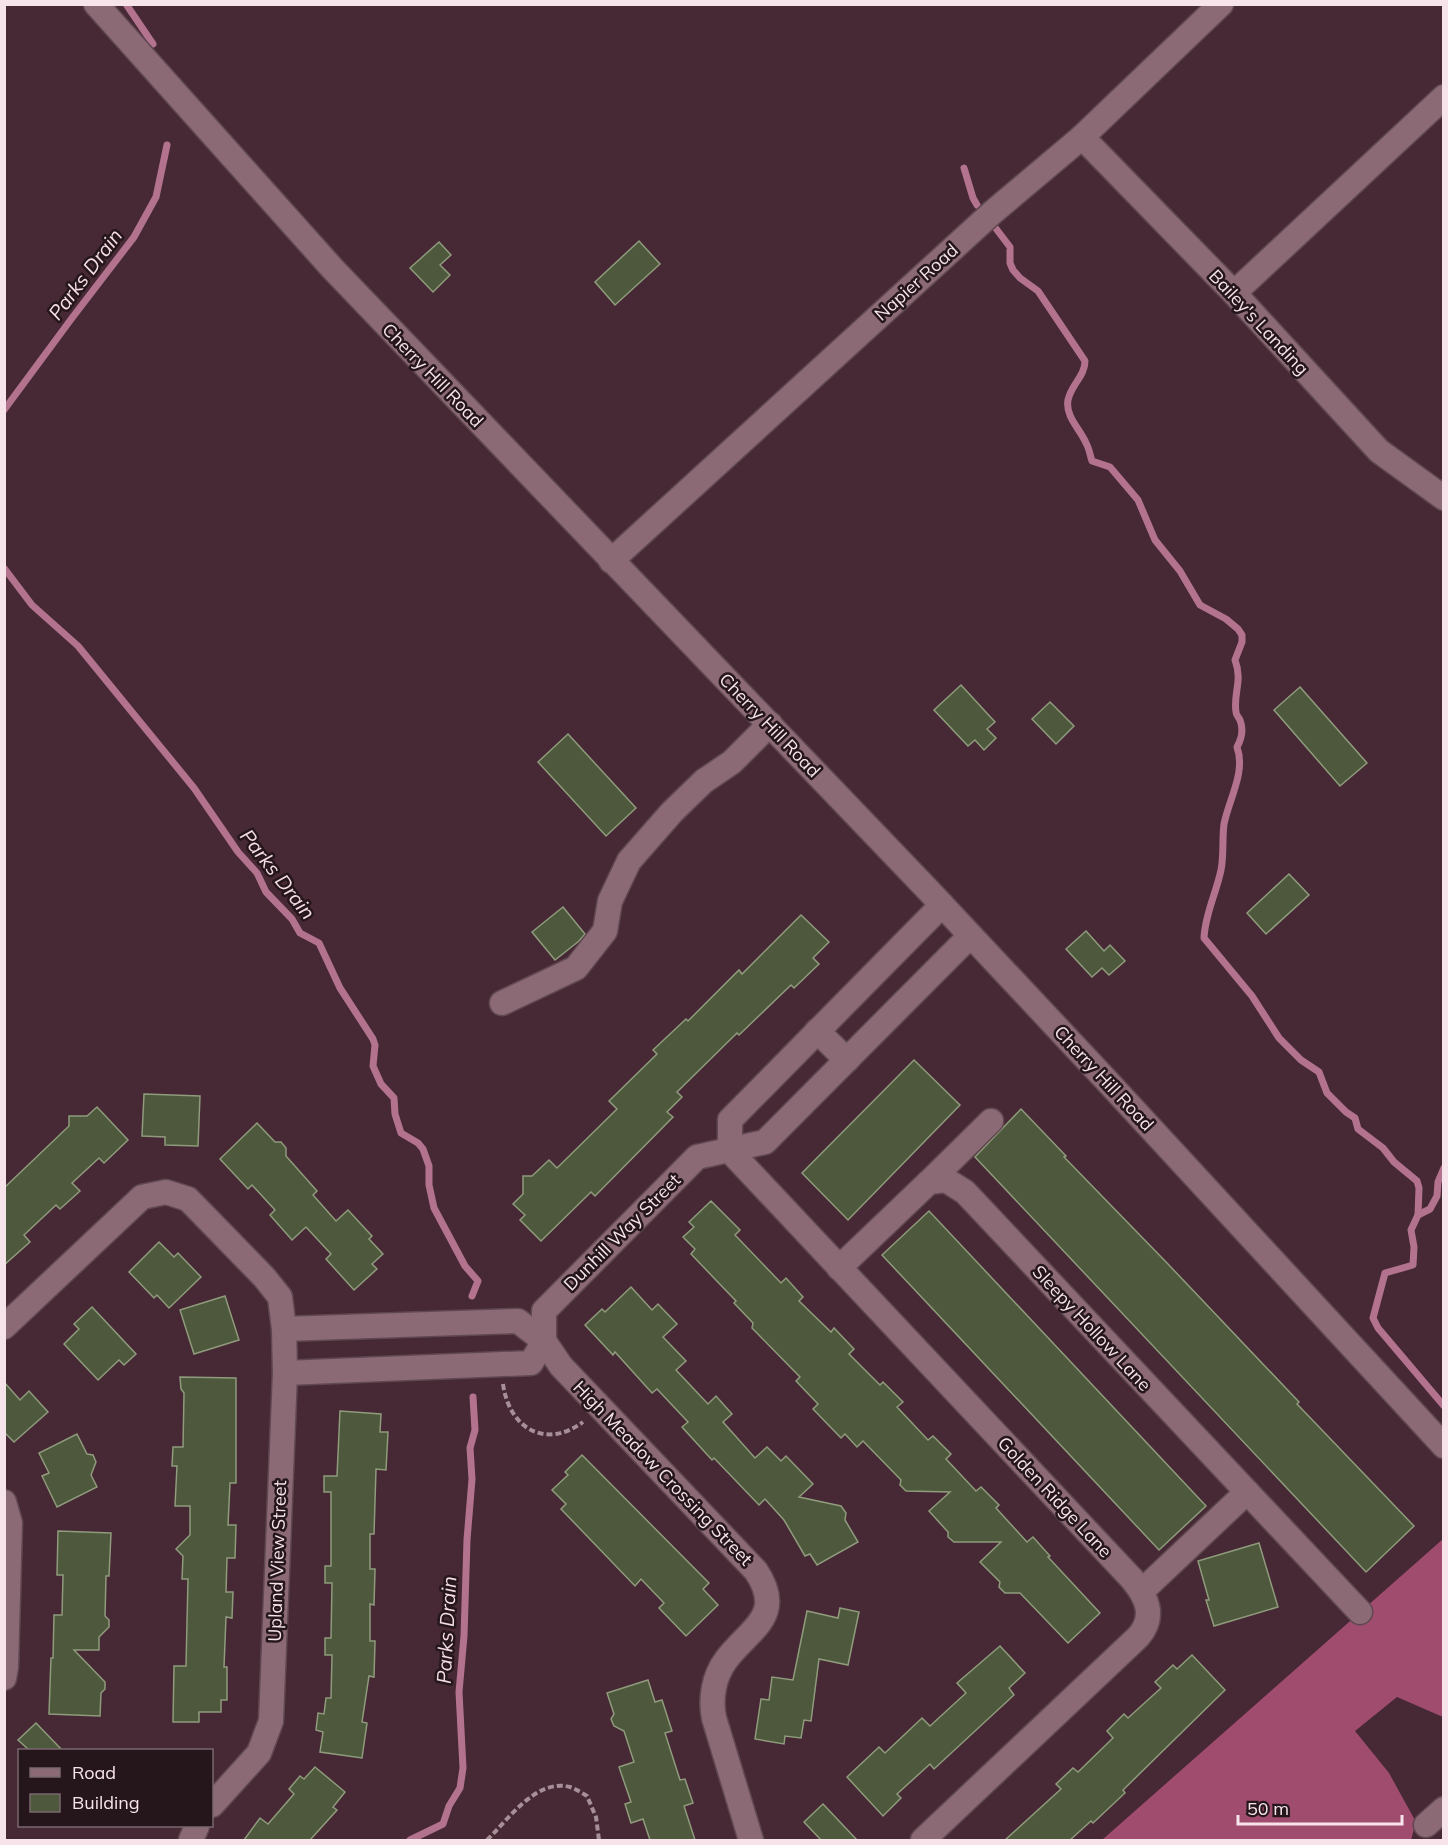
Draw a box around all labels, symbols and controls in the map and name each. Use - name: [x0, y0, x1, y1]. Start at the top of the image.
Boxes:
- water label: Parks Drain: [43, 223, 127, 325]
- street label: Napier Road: [869, 238, 963, 326]
- street label: Bailey's Landing: [1204, 264, 1314, 380]
- street label: Cherry Hill Road: [377, 318, 489, 432]
- street label: Cherry Hill Road: [714, 668, 826, 782]
- water label: Parks Drain: [235, 824, 321, 924]
- street label: Cherry Hill Road: [1049, 1020, 1159, 1136]
- street label: Dunhill Way Street: [559, 1169, 685, 1295]
- street label: Sleepy Hollow Lane: [1028, 1260, 1156, 1396]
- street label: High Meadow Crossing Street: [568, 1376, 758, 1570]
- street label: Golden Ridge Lane: [993, 1432, 1117, 1562]
- street label: Upland View Street: [263, 1480, 291, 1642]
- water label: Parks Drain: [431, 1576, 461, 1684]
- legend: [18, 1749, 213, 1827]
- text: Road: [72, 1761, 116, 1784]
- scale bar: [1238, 1788, 1402, 1826]
- text: Building: [72, 1791, 140, 1814]
- text: 50 m: [1247, 1797, 1289, 1820]

